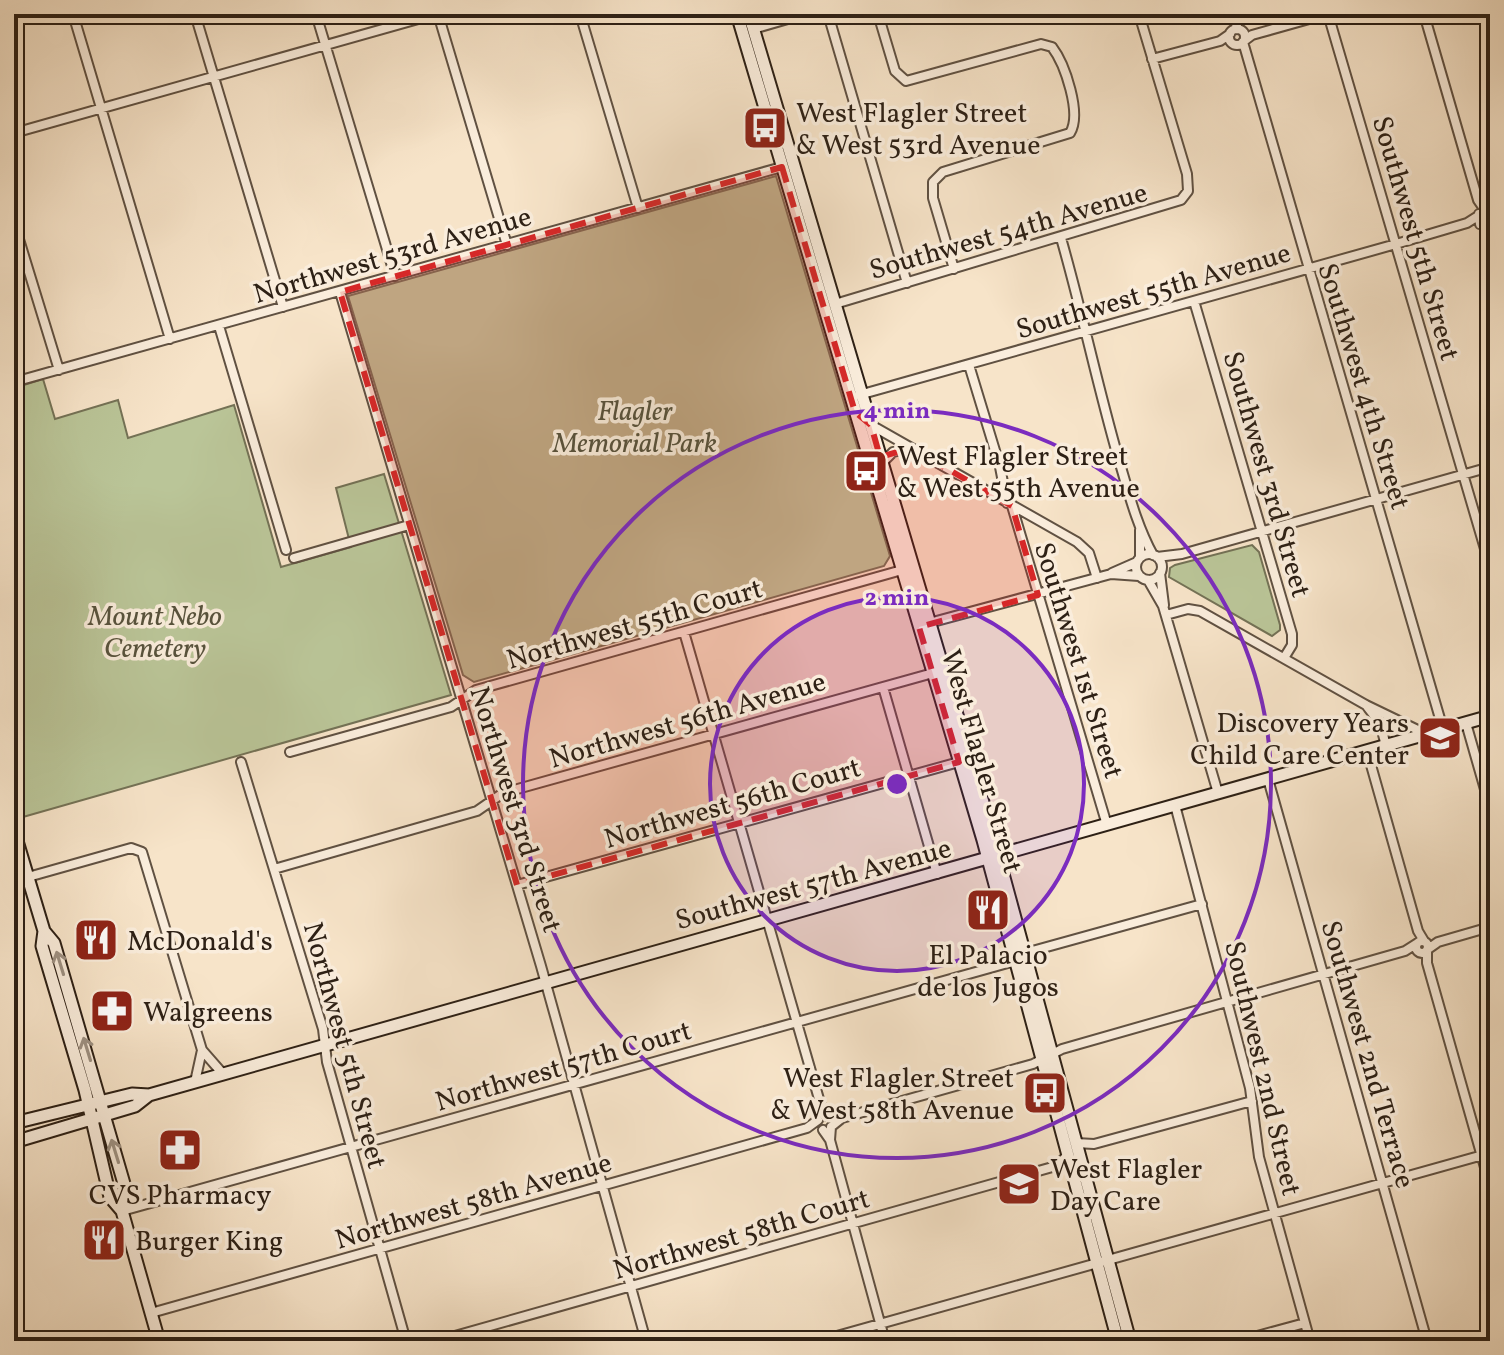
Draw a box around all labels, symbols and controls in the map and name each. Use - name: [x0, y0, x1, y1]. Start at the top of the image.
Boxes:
- place label: West Flagler Street & West 53rd Avenue: [796, 95, 1041, 166]
- bus stop icon: West Flagler Street & West 53rd Avenue: [741, 104, 789, 152]
- street label: Southwest 5th Street: [1361, 112, 1468, 365]
- street label: Southwest 54th Avenue: [865, 174, 1152, 291]
- street label: Northwest 53rd Avenue: [249, 198, 536, 315]
- street label: Southwest 55th Avenue: [1012, 234, 1296, 350]
- street label: Southwest 4th Street: [1307, 259, 1419, 515]
- street label: Southwest 3rd Street: [1212, 347, 1319, 602]
- park label: Flagler Memorial Park: [552, 393, 717, 464]
- text: 4 min: [864, 395, 931, 429]
- place label: West Flagler Street & West 55th Avenue: [897, 438, 1140, 509]
- bus stop icon: West Flagler Street & West 55th Avenue: [842, 447, 890, 495]
- street label: Southwest 1st Street: [1023, 538, 1132, 784]
- street label: Northwest 55th Court: [502, 570, 767, 681]
- text: 2 min: [865, 582, 930, 616]
- park label: Mount Nebo Cemetery: [87, 598, 222, 669]
- street label: West Flagler Street: [930, 645, 1031, 878]
- street label: Northwest 56th Avenue: [545, 663, 831, 780]
- street label: Northwest 3rd Street: [459, 682, 571, 938]
- place label: Discovery Years Child Care Center: [1190, 705, 1409, 776]
- school or university icon: Discovery Years Child Care Center: [1416, 714, 1464, 762]
- street label: Northwest 56th Court: [600, 749, 866, 860]
- centre of rings: [883, 770, 911, 798]
- street label: Southwest 57th Avenue: [671, 830, 956, 941]
- restaurant icon: El Palacio de los Jugos: [964, 886, 1012, 934]
- restaurant icon: McDonald's: [72, 916, 120, 964]
- street label: Southwest 2nd Terrace: [1310, 916, 1423, 1193]
- street label: Northwest 5th Street: [292, 918, 395, 1173]
- place label: McDonald's: [127, 923, 273, 962]
- place label: El Palacio de los Jugos: [917, 937, 1059, 1008]
- street label: Southwest 2nd Street: [1213, 937, 1310, 1200]
- one-way arrow: [52, 950, 67, 976]
- pharmacy icon: Walgreens: [88, 987, 136, 1035]
- place label: Walgreens: [143, 994, 273, 1033]
- street label: Northwest 57th Court: [431, 1012, 696, 1123]
- one-way arrow: [79, 1036, 94, 1062]
- place label: West Flagler Street & West 58th Avenue: [771, 1060, 1014, 1131]
- bus stop icon: West Flagler Street & West 58th Avenue: [1021, 1069, 1069, 1117]
- pharmacy icon: CVS Pharmacy: [156, 1126, 204, 1174]
- one-way arrow: [107, 1139, 122, 1165]
- street label: Northwest 58th Avenue: [331, 1144, 617, 1261]
- place label: West Flagler Day Care: [1050, 1151, 1203, 1222]
- school or university icon: West Flagler Day Care: [995, 1160, 1043, 1208]
- place label: CVS Pharmacy: [89, 1177, 271, 1216]
- street label: Northwest 58th Court: [609, 1180, 875, 1291]
- restaurant icon: Burger King: [80, 1216, 128, 1264]
- place label: Burger King: [135, 1223, 283, 1262]

